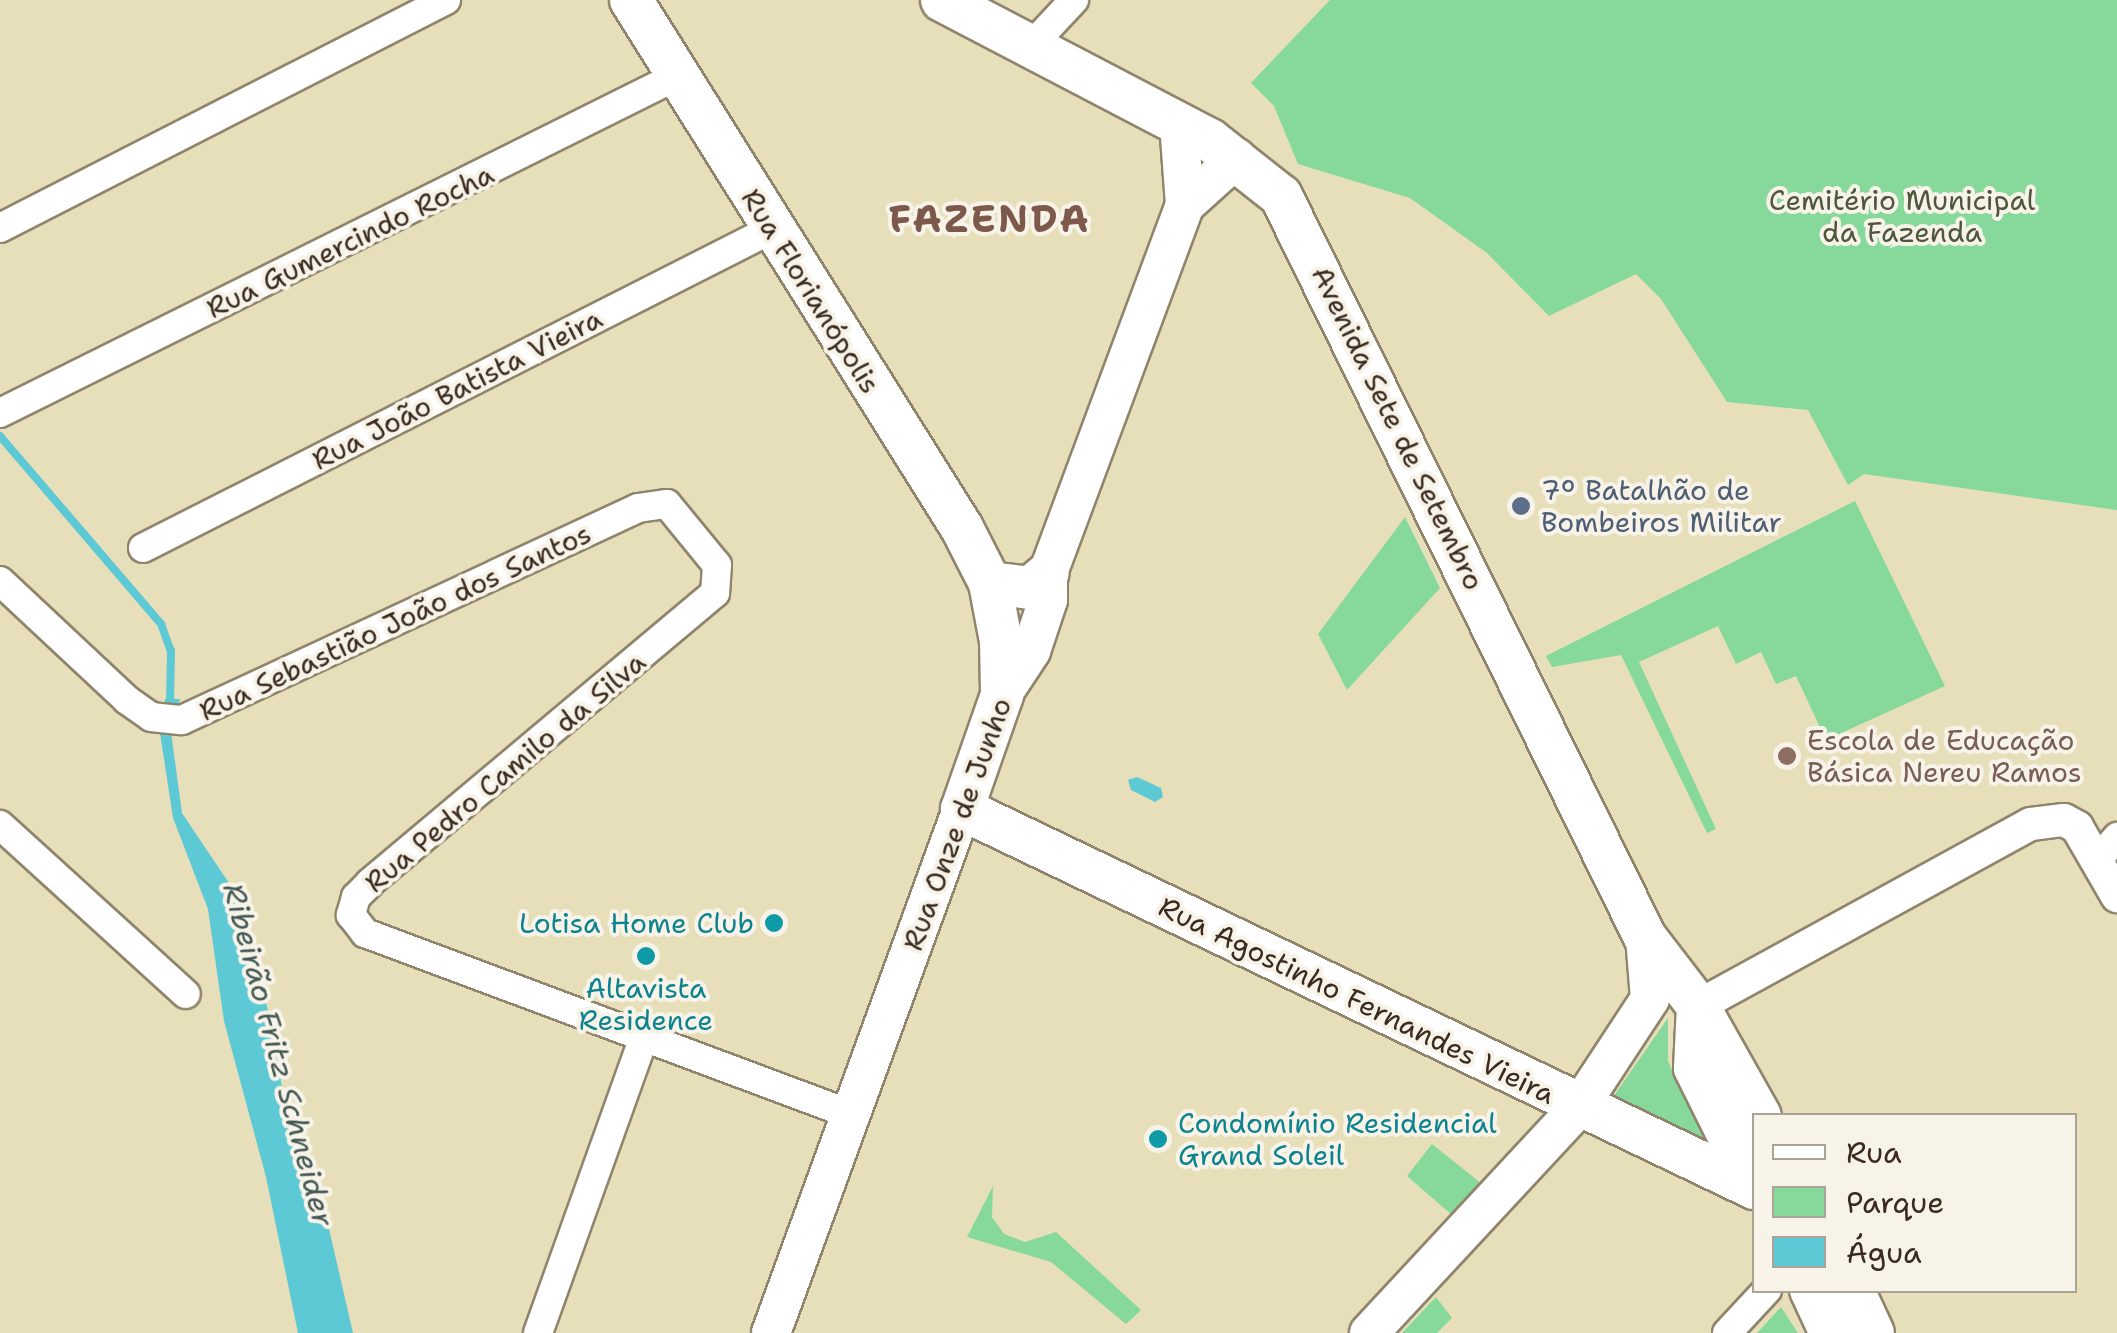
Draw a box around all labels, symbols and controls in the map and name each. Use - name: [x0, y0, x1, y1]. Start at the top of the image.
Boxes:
- street label: Rua Gumercindo Rocha: [201, 157, 499, 325]
- street label: Rua Florianópolis: [735, 183, 887, 399]
- park label: Cemitério Municipal da Fazenda: [1769, 183, 2035, 249]
- district label: FAZENDA: [889, 196, 1091, 242]
- street label: Avenida Sete de Setembro: [1305, 261, 1491, 595]
- street label: Rua João Batista Vieira: [306, 301, 608, 477]
- place label: 7º Batalhão de Bombeiros Militar: [1541, 473, 1782, 539]
- marker: 7º Batalhão de Bombeiros Militar: [1510, 495, 1532, 517]
- street label: Rua Sebastião João dos Santos: [194, 516, 596, 728]
- street label: Rua Pedro Camilo da Silva: [358, 645, 652, 899]
- street label: Rua Onze de Junho: [896, 693, 1018, 955]
- place label: Escola de Educação Básica Nereu Ramos: [1807, 723, 2082, 789]
- marker: Escola de Educação Básica Nereu Ramos: [1776, 745, 1798, 767]
- water label: Ribeirão Fritz Schneider: [215, 879, 341, 1231]
- street label: Rua Agostinho Fernandes Vieira: [1153, 889, 1561, 1111]
- place label: Lotisa Home Club: [519, 906, 754, 940]
- marker: Lotisa Home Club: [763, 912, 785, 934]
- marker: Altavista Residence: [635, 945, 657, 967]
- place label: Altavista Residence: [579, 971, 713, 1037]
- place label: Condomínio Residencial Grand Soleil: [1178, 1106, 1497, 1172]
- legend: [1752, 1113, 2077, 1293]
- marker: Condomínio Residencial Grand Soleil: [1147, 1128, 1169, 1150]
- text: Rua: [1846, 1132, 1902, 1173]
- text: Parque: [1846, 1182, 1944, 1223]
- text: Água: [1846, 1232, 1922, 1273]

